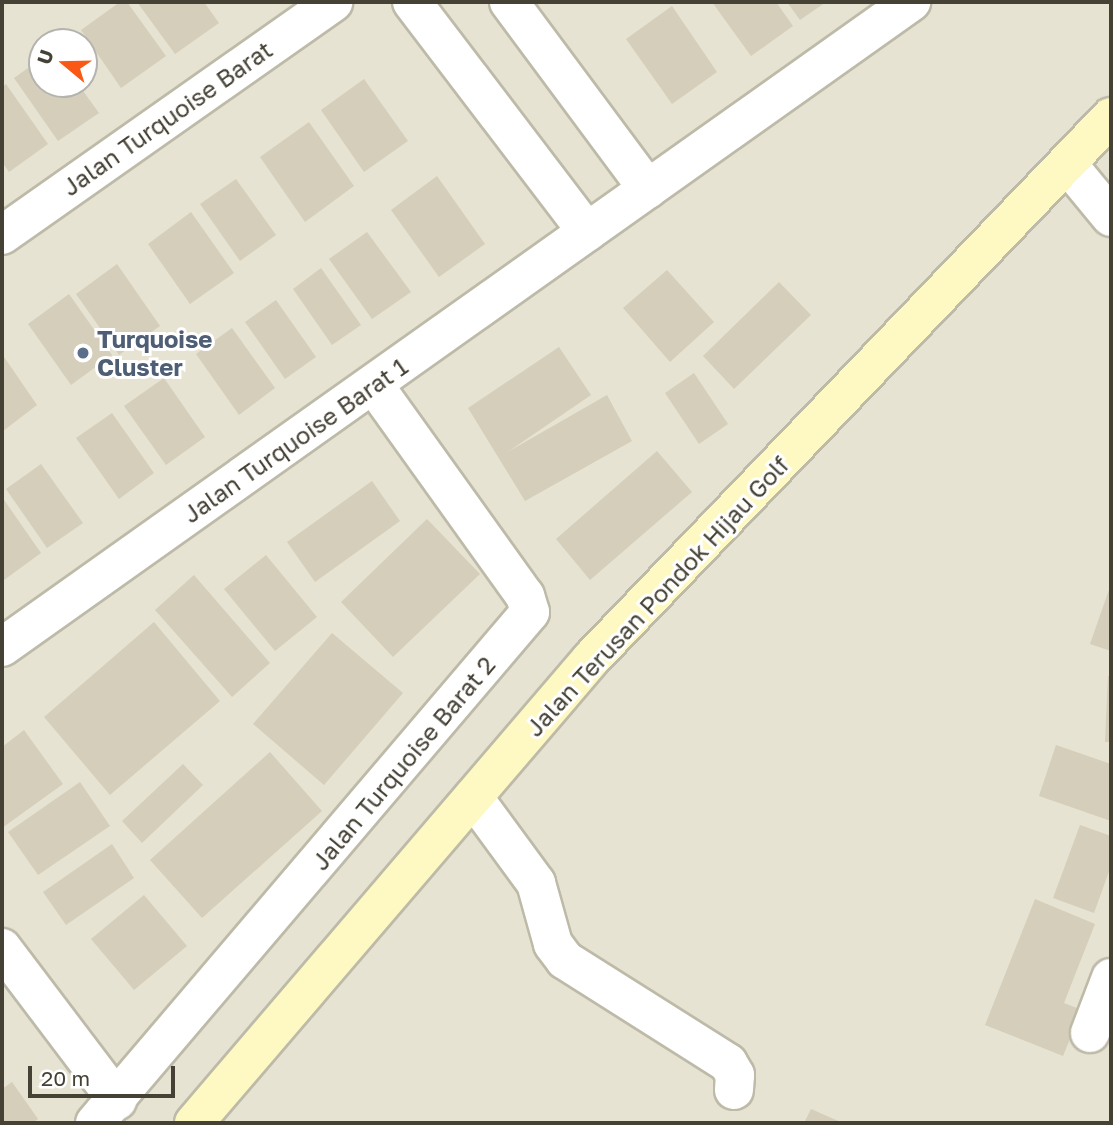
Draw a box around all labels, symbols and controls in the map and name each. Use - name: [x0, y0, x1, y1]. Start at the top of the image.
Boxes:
- north arrow: [28, 28, 98, 98]
- street label: Jalan Turquoise Barat: [56, 35, 278, 201]
- text: U: [31, 46, 58, 67]
- place label: Turquoise Cluster: [97, 325, 213, 381]
- marker: Turquoise Cluster: [75, 345, 91, 361]
- street label: Jalan Turquoise Barat 1: [177, 352, 413, 528]
- street label: Jalan Terusan Pondok Hijau Golf: [520, 450, 794, 742]
- street label: Jalan Turquoise Barat 2: [305, 650, 501, 876]
- scale bar: [32, 1052, 178, 1096]
- text: 20 m: [41, 1065, 90, 1091]

